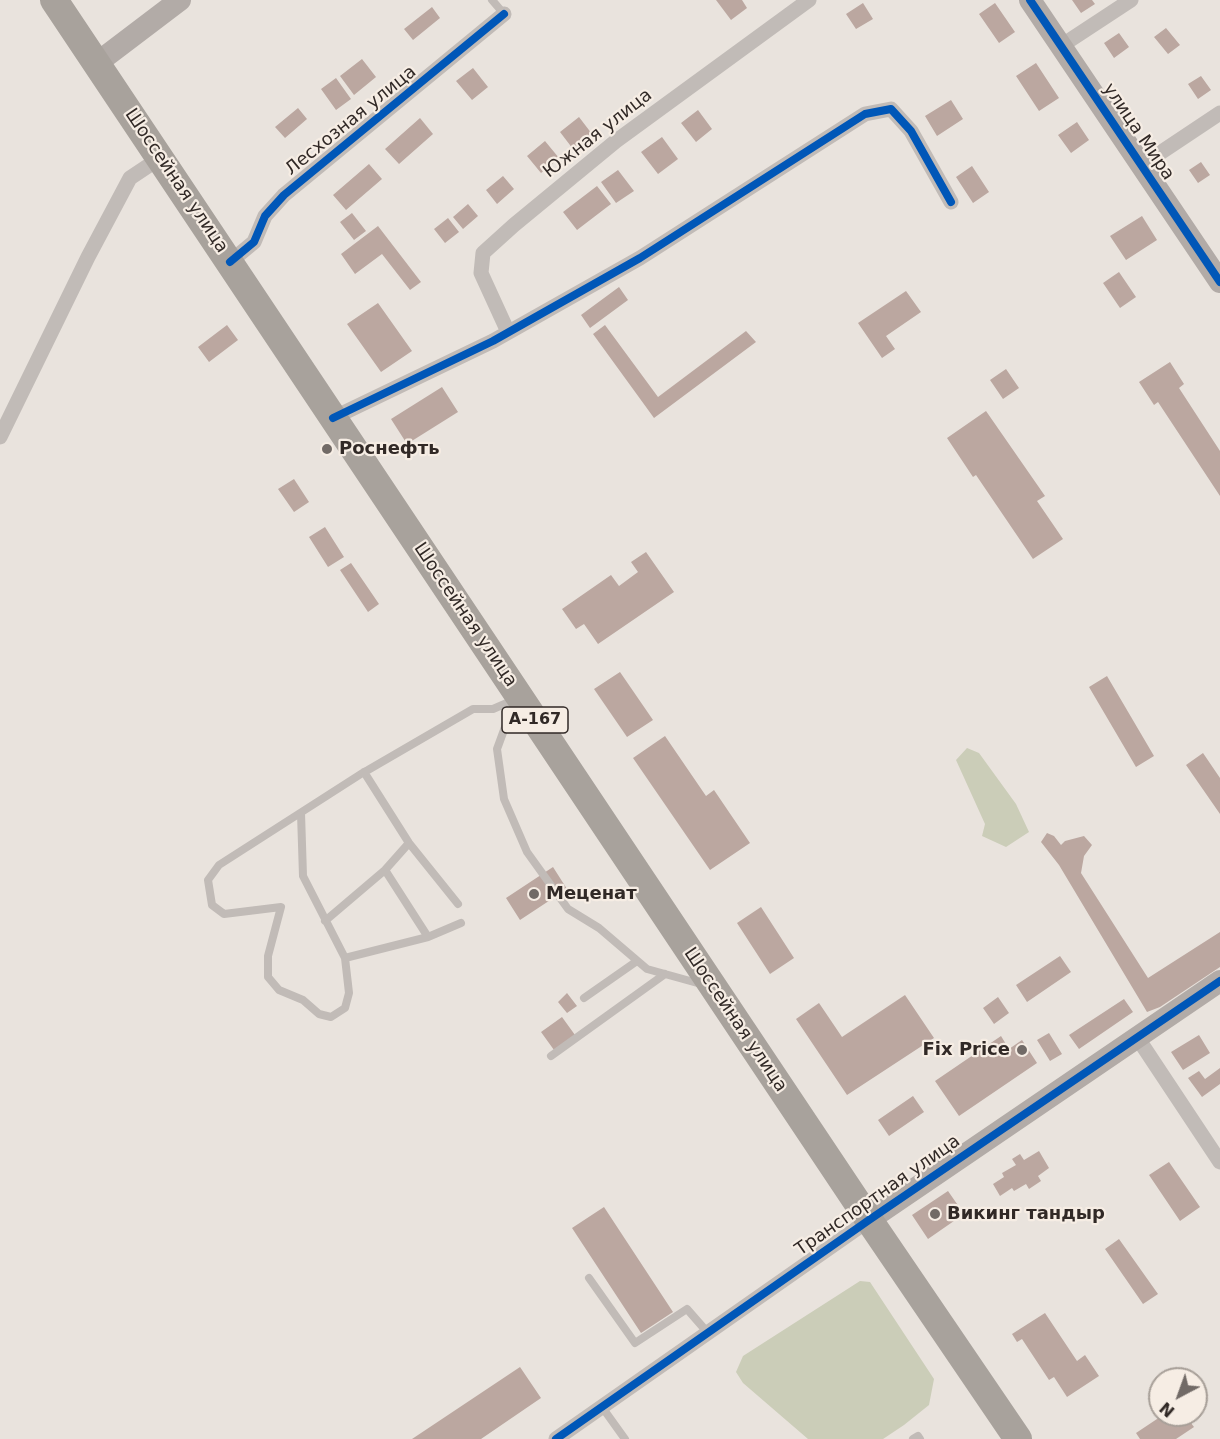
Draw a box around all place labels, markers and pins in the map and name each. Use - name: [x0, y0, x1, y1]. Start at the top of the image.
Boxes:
- place label: Роснефть: [339, 438, 440, 460]
- marker: Роснефть: [320, 442, 334, 456]
- place label: Меценат: [546, 883, 637, 905]
- marker: Меценат: [527, 887, 541, 901]
- place label: Fix Price: [923, 1039, 1010, 1061]
- marker: Fix Price: [1015, 1043, 1029, 1057]
- place label: Викинг тандыр: [947, 1203, 1105, 1225]
- marker: Викинг тандыр: [928, 1207, 942, 1221]

